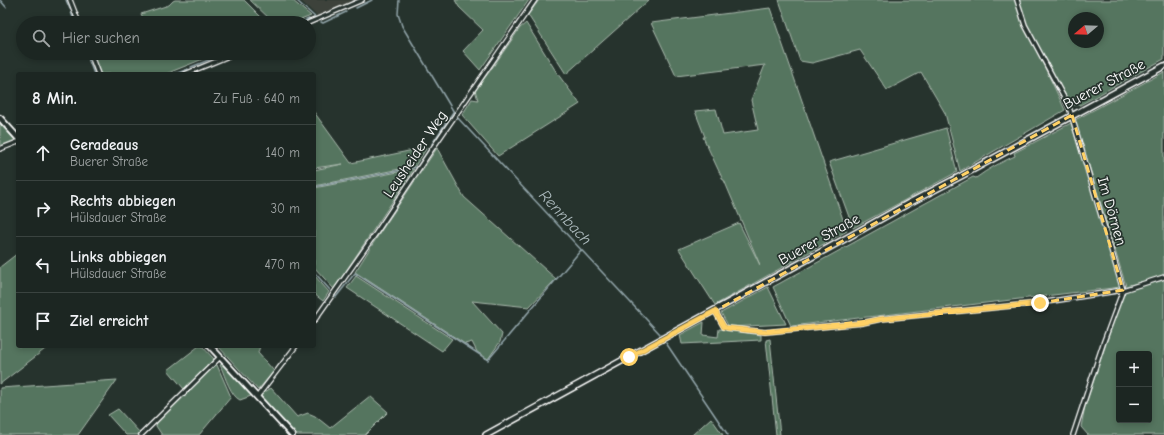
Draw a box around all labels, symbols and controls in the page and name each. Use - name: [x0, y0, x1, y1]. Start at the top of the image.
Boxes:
- north arrow: [1068, 12, 1104, 48]
- search box: [16, 16, 316, 60]
- icon: search: [30, 27, 52, 49]
- text: Hier suchen: [62, 29, 140, 47]
- street label: Buerer Straße: [1060, 55, 1148, 113]
- text: 8 Min.: [32, 89, 77, 108]
- text: Zu Fuß · 640 m: [213, 91, 300, 106]
- street label: Leusheider Weg: [379, 107, 451, 201]
- text: Geradeaus: [70, 136, 138, 154]
- icon: ahead: [32, 142, 54, 164]
- text: 140 m: [266, 145, 300, 160]
- text: Buerer Straße: [70, 154, 148, 169]
- street label: Im Dörnen: [1094, 175, 1130, 247]
- water label: Rennbach: [535, 187, 595, 249]
- text: Rechts abbiegen: [70, 192, 176, 210]
- icon: right: [32, 198, 54, 220]
- text: 30 m: [270, 201, 300, 216]
- street label: Buerer Straße: [775, 209, 863, 269]
- text: Hülsdauer Straße: [70, 210, 166, 225]
- text: Links abbiegen: [70, 248, 167, 266]
- icon: left: [32, 254, 54, 276]
- text: 470 m: [265, 257, 300, 272]
- text: Hülsdauer Straße: [70, 266, 166, 281]
- route end: [1031, 294, 1049, 312]
- icon: arrive: [32, 310, 54, 332]
- text: Ziel erreicht: [70, 312, 148, 330]
- route start: [620, 348, 638, 366]
- map controls: [1116, 351, 1152, 423]
- button: +: [1116, 351, 1152, 387]
- button: −: [1116, 387, 1152, 423]

